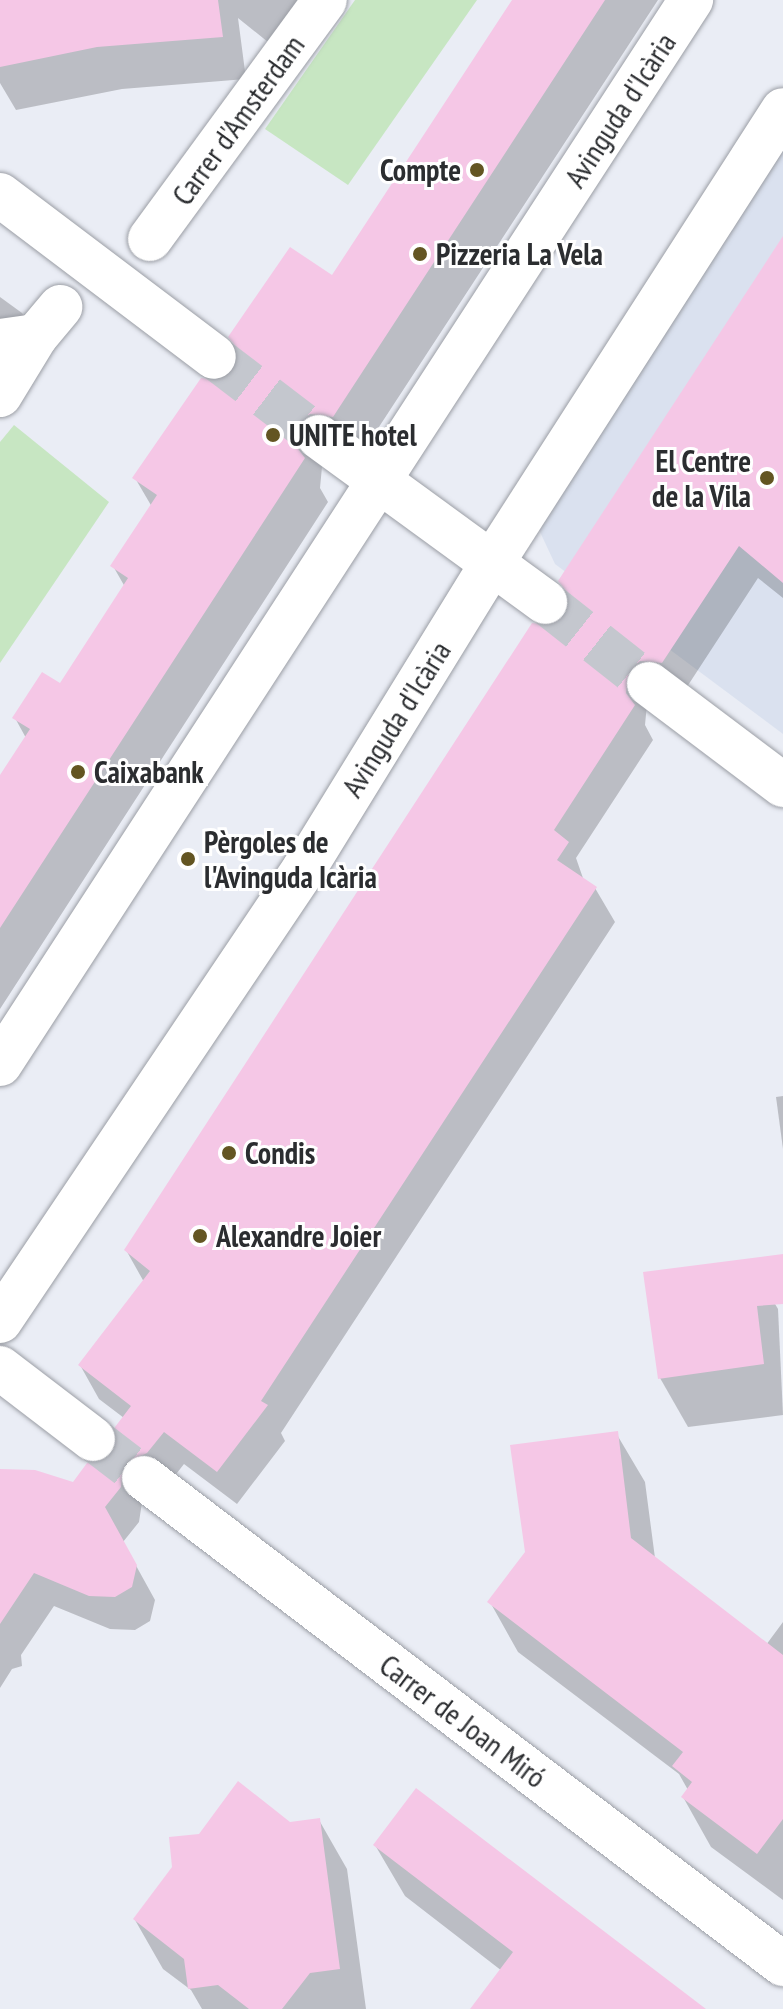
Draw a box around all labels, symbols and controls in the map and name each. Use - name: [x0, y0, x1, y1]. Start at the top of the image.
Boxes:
- street label: Avinguda d'Icària: [557, 26, 683, 194]
- street label: Carrer d'Amsterdam: [164, 28, 312, 212]
- place label: Compte: [380, 152, 461, 188]
- marker: Compte: [468, 161, 486, 179]
- place label: Pizzeria La Vela: [436, 236, 604, 272]
- marker: Pizzeria La Vela: [411, 245, 429, 263]
- place label: UNITE hotel: [289, 417, 417, 453]
- marker: UNITE hotel: [264, 426, 282, 444]
- place label: El Centre de la Vila: [651, 443, 751, 514]
- marker: El Centre de la Vila: [758, 469, 776, 487]
- street label: Avinguda d'Icària: [334, 635, 458, 803]
- place label: Caixabank: [94, 754, 204, 790]
- marker: Caixabank: [69, 763, 87, 781]
- place label: Pèrgoles de l'Avinguda Icària: [204, 824, 377, 894]
- marker: Pèrgoles de l'Avinguda Icària: [179, 850, 197, 868]
- place label: Condis: [245, 1135, 315, 1171]
- marker: Condis: [220, 1144, 238, 1162]
- place label: Alexandre Joier: [216, 1218, 381, 1254]
- marker: Alexandre Joier: [191, 1227, 209, 1245]
- street label: Carrer de Joan Miró: [373, 1647, 553, 1795]

